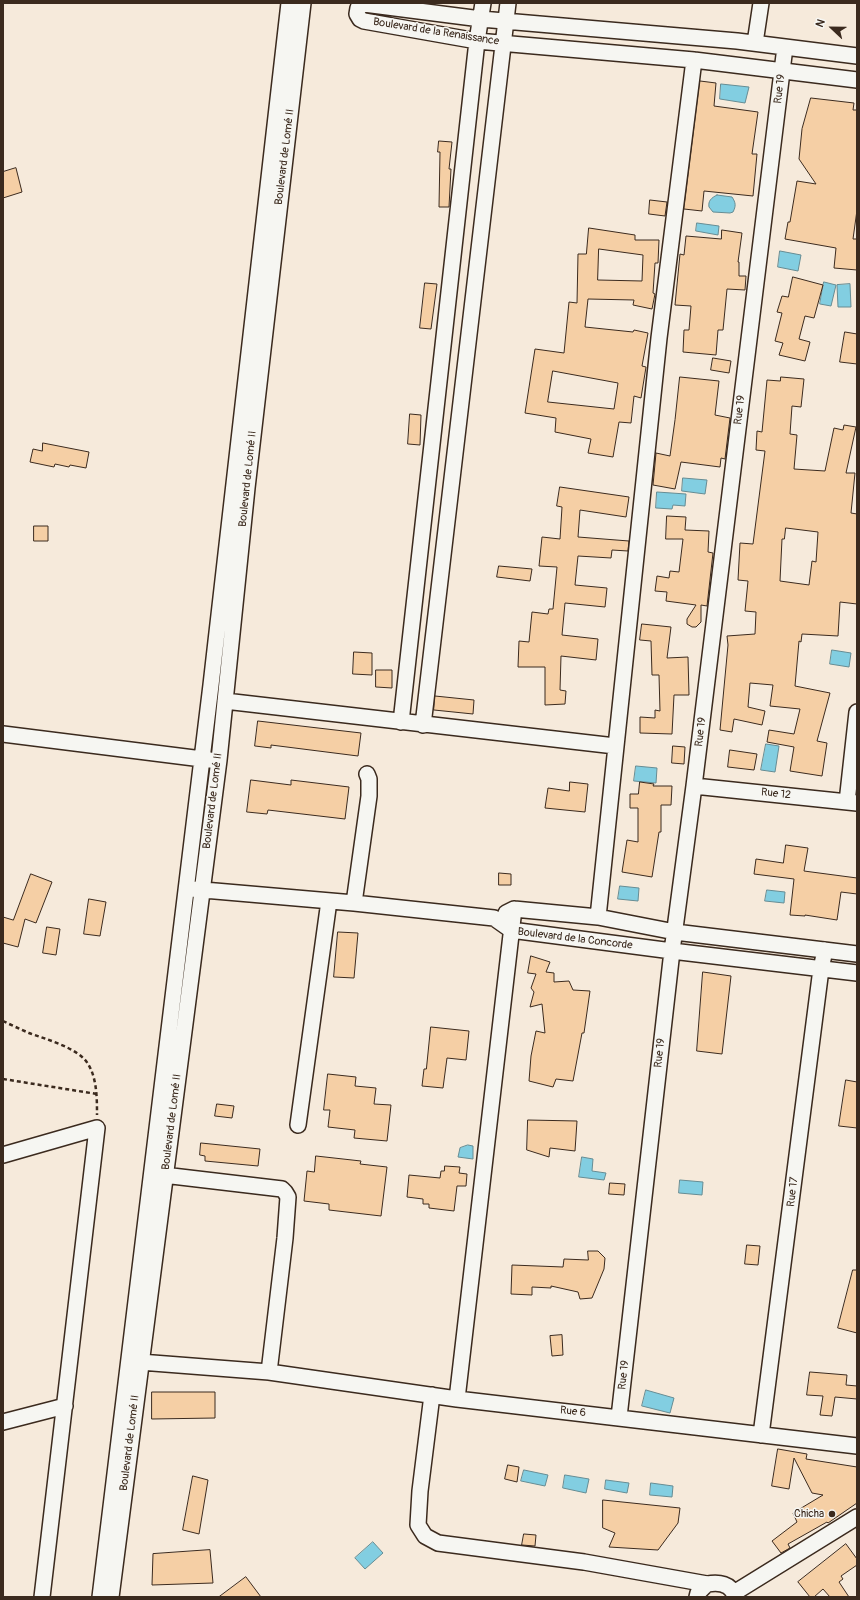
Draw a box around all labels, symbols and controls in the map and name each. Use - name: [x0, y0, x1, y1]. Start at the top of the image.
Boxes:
- north arrow: [812, 8, 852, 48]
- street label: Boulevard de la Renaissance: [372, 16, 500, 48]
- text: N: [813, 17, 828, 29]
- street label: Rue 19: [772, 73, 788, 105]
- street label: Boulevard de Lomé II: [273, 108, 297, 206]
- street label: Rue 19: [732, 394, 748, 426]
- street label: Boulevard de Lomé II: [236, 430, 260, 528]
- street label: Rue 19: [693, 716, 709, 748]
- street label: Boulevard de Lomé II: [201, 752, 225, 850]
- street label: Rue 12: [760, 786, 792, 802]
- street label: Boulevard de la Concorde: [517, 925, 633, 953]
- street label: Rue 19: [652, 1038, 668, 1068]
- street label: Boulevard de Lomé II: [160, 1073, 184, 1171]
- street label: Rue 17: [785, 1176, 801, 1208]
- street label: Rue 19: [616, 1360, 632, 1390]
- street label: Boulevard de Lomé II: [118, 1394, 142, 1492]
- street label: Rue 6: [559, 1404, 587, 1420]
- place label: Chicha: [794, 1507, 824, 1521]
- marker: Chicha: [827, 1509, 837, 1519]

